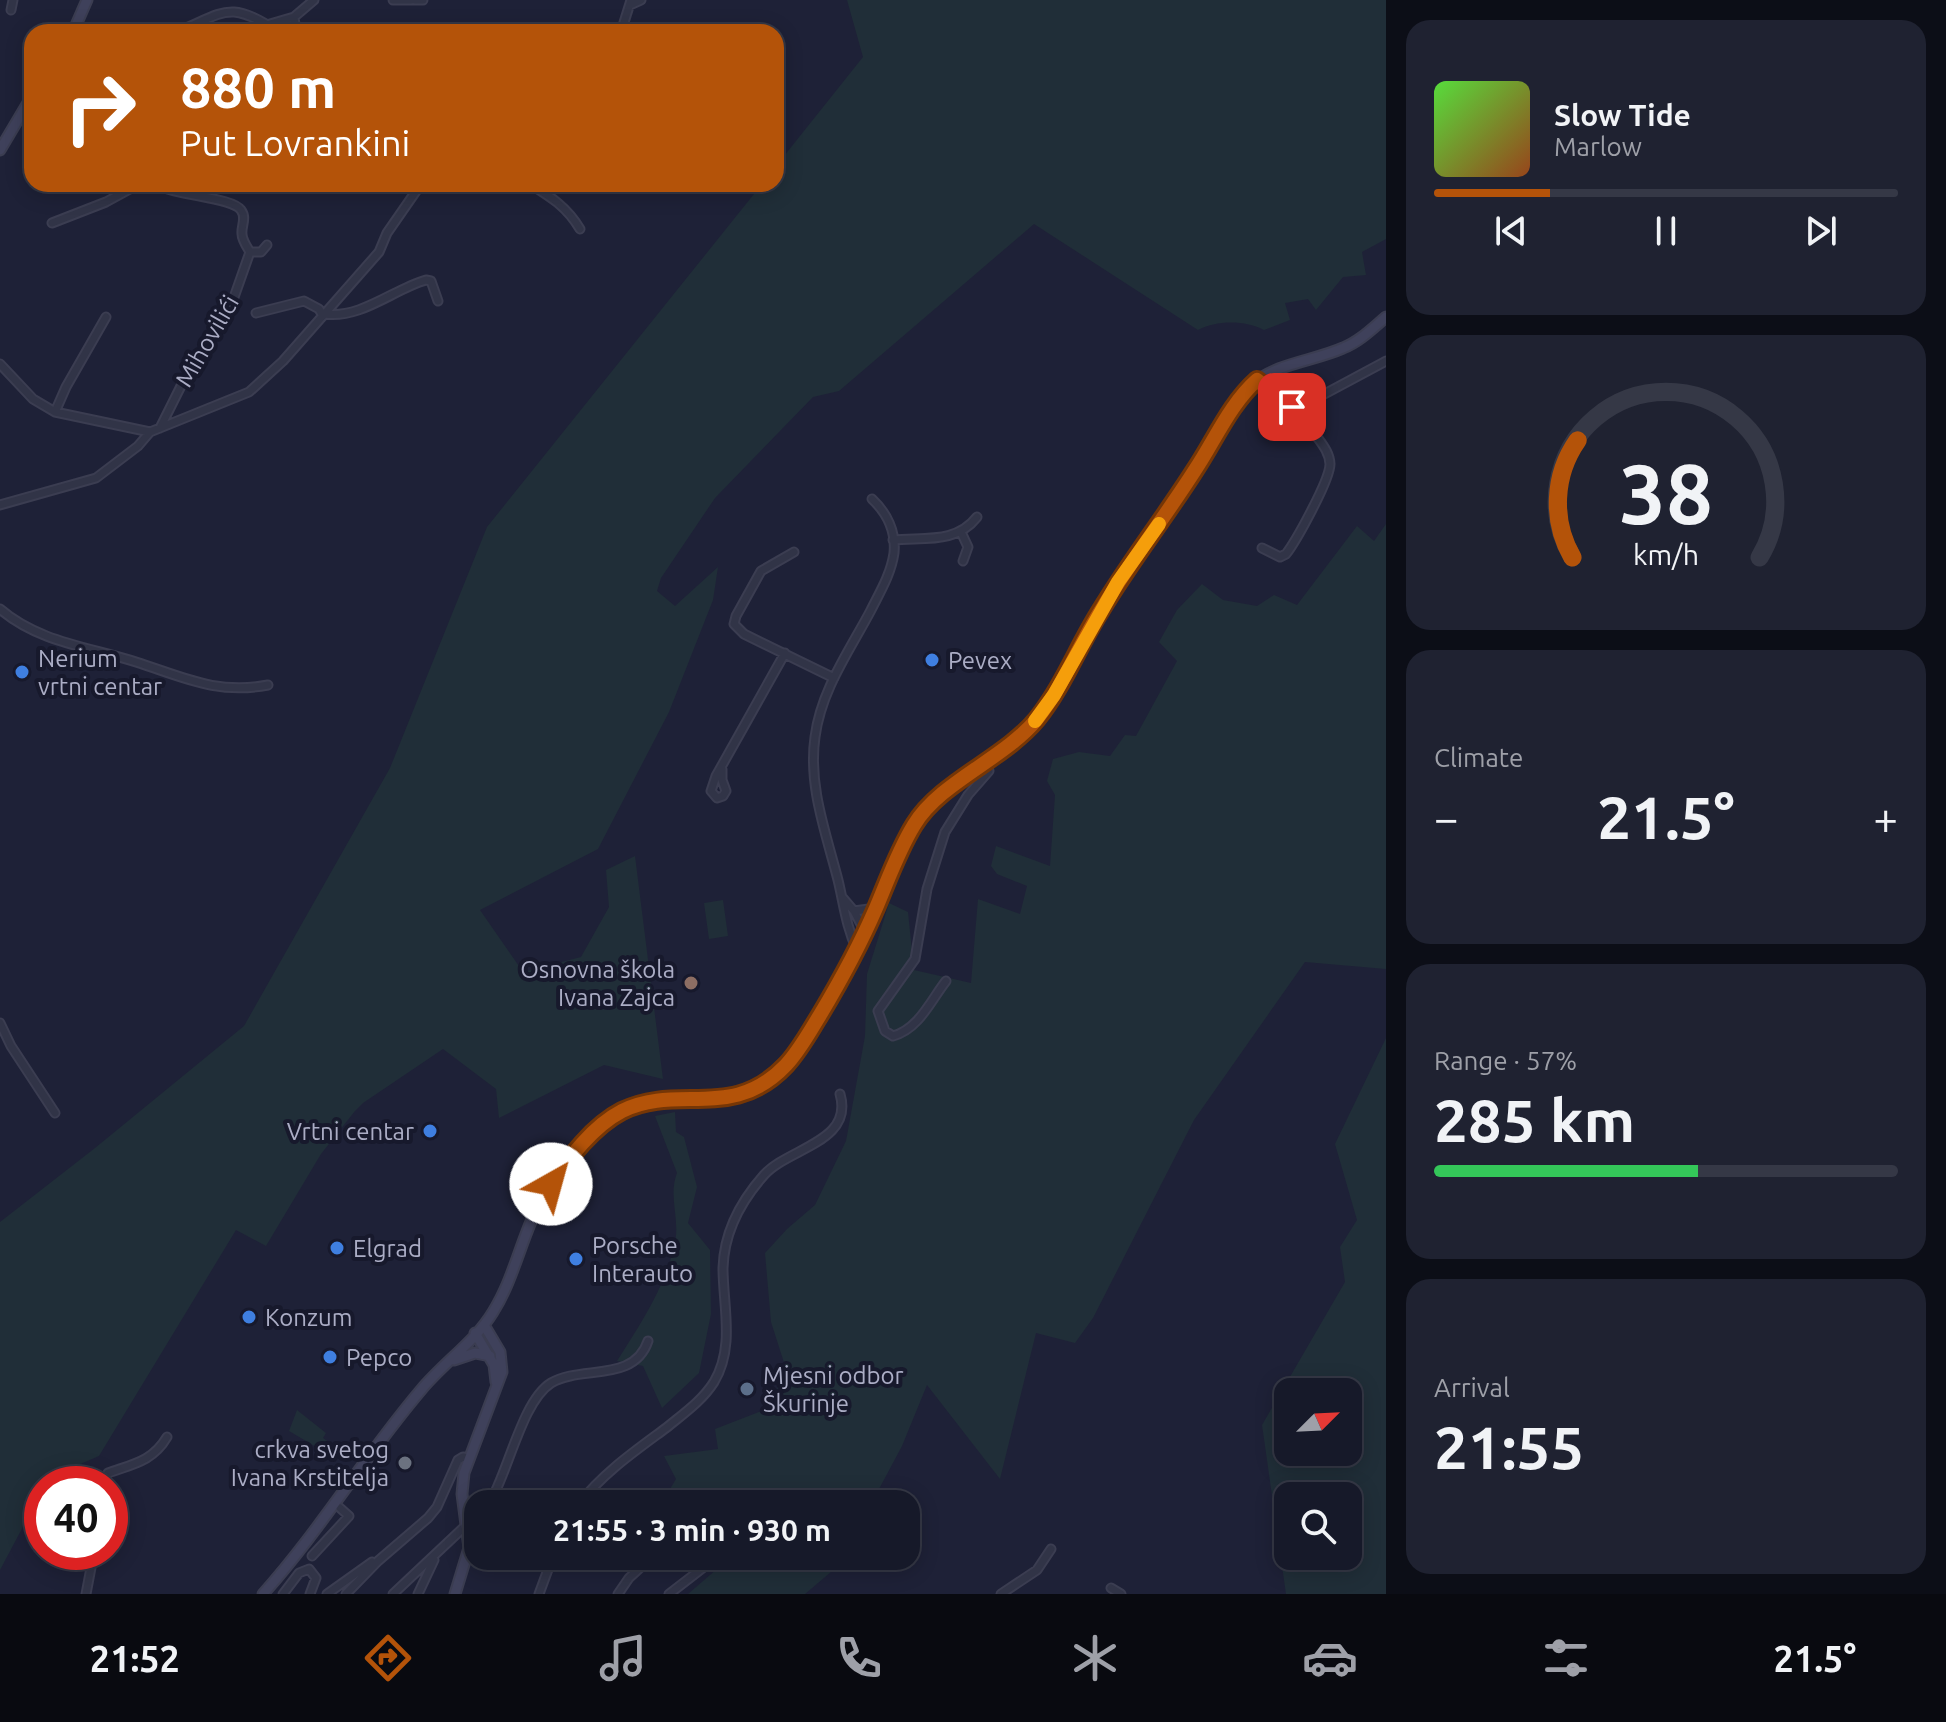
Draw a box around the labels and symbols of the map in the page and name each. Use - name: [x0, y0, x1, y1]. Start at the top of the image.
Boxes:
- street label: Mihovilići: [170, 290, 244, 392]
- pin: [1258, 373, 1326, 441]
- place label: Nerium vrtni centar: [38, 645, 162, 700]
- place label: Pevex: [948, 647, 1012, 674]
- marker: Pevex: [923, 651, 941, 669]
- marker: Nerium vrtni centar: [13, 663, 31, 681]
- place label: Osnovna škola Ivana Zajca: [520, 956, 675, 1011]
- marker: Osnovna škola Ivana Zajca: [682, 974, 700, 992]
- place label: Vrtni centar: [287, 1118, 414, 1145]
- marker: Vrtni centar: [421, 1122, 439, 1140]
- position arrow: [509, 1142, 593, 1226]
- place label: Porsche Interauto: [592, 1232, 693, 1287]
- place label: Elgrad: [353, 1235, 422, 1262]
- marker: Elgrad: [328, 1239, 346, 1257]
- marker: Porsche Interauto: [567, 1250, 585, 1268]
- place label: Konzum: [265, 1304, 353, 1331]
- marker: Konzum: [240, 1308, 258, 1326]
- place label: Pepco: [346, 1344, 412, 1371]
- marker: Pepco: [321, 1348, 339, 1366]
- place label: Mjesni odbor Škurinje: [763, 1362, 904, 1417]
- north arrow: [1274, 1378, 1362, 1466]
- marker: Mjesni odbor Škurinje: [738, 1380, 756, 1398]
- place label: crkva svetog Ivana Krstitelja: [231, 1436, 389, 1491]
- marker: crkva svetog Ivana Krstitelja: [396, 1454, 414, 1472]
- speed limit sign: 40: [24, 1466, 128, 1570]

